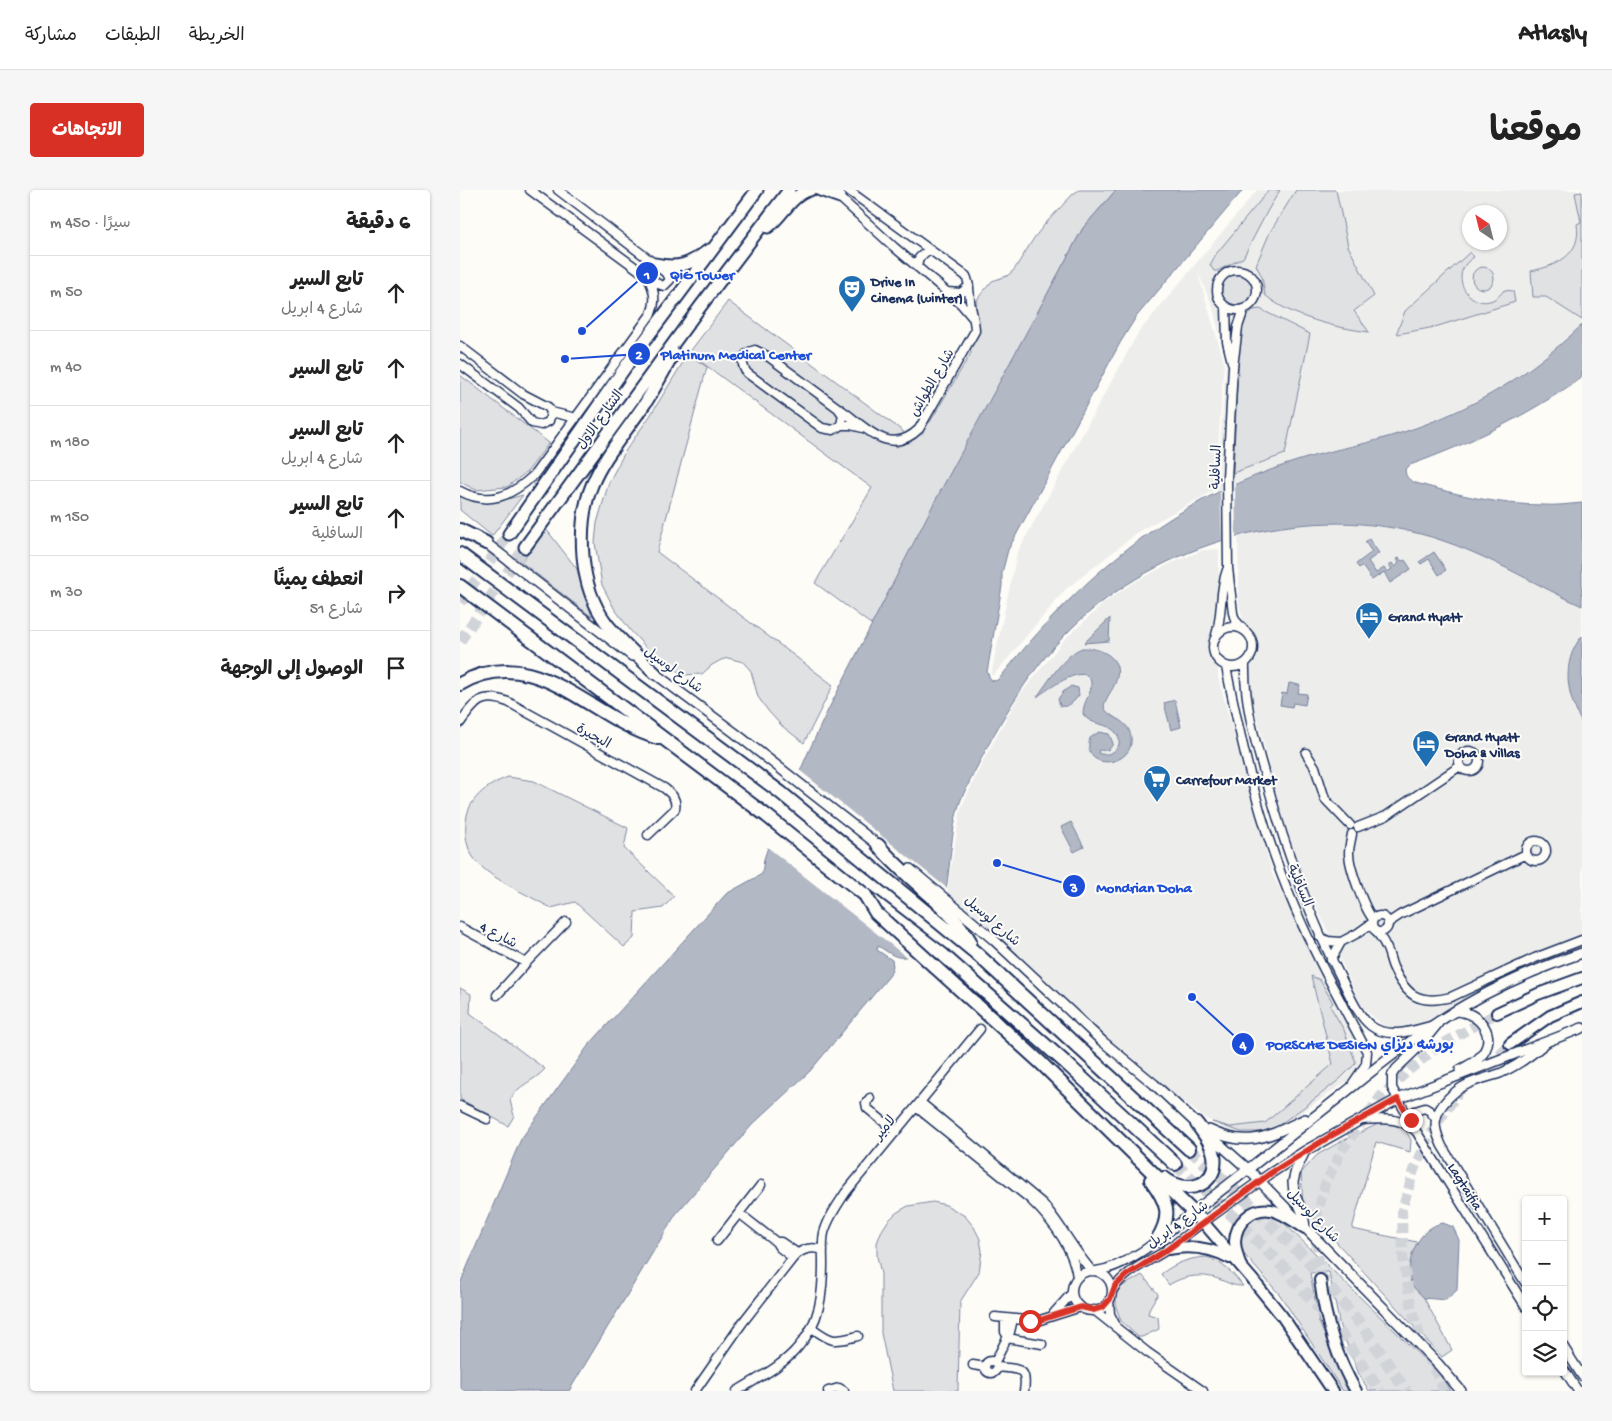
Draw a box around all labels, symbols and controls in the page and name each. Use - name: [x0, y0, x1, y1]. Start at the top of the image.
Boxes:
- text: Atlasly: [1519, 20, 1587, 49]
- text: مشاركة: [25, 26, 77, 47]
- text: الطبقات: [105, 26, 161, 47]
- text: الخريطة: [189, 26, 245, 47]
- button: الاتجاهات: [30, 103, 144, 157]
- text: موقعنا: [1489, 113, 1582, 154]
- north arrow: [1462, 205, 1507, 250]
- text: 6 دقيقة: [346, 212, 410, 237]
- text: سيرًا · 450 m: [50, 215, 131, 234]
- callout: QiG Tower: [634, 258, 744, 288]
- text: 1: [643, 267, 650, 285]
- text: QiG Tower: [670, 267, 736, 285]
- text: تابع السير: [291, 270, 363, 293]
- theatre icon: Drive In Cinema (winter): [837, 274, 867, 313]
- place label: Drive In Cinema (winter): [869, 275, 963, 308]
- icon: ahead: [382, 279, 410, 307]
- text: 50 m: [50, 284, 83, 303]
- text: شارع 4 ابريل: [281, 301, 363, 320]
- callout: Platinum Medical Center: [626, 339, 822, 369]
- street label: شارع الطواش: [907, 346, 959, 420]
- text: 2: [635, 347, 643, 365]
- text: Platinum Medical Center: [660, 347, 813, 365]
- icon: ahead: [382, 354, 410, 382]
- text: 40 m: [50, 359, 82, 378]
- text: تابع السير: [291, 359, 363, 382]
- street label: الشارع الاول: [574, 387, 628, 454]
- text: تابع السير: [291, 420, 363, 443]
- icon: ahead: [382, 429, 410, 457]
- text: 180 m: [50, 434, 89, 453]
- street label: السافلية: [1208, 444, 1227, 490]
- text: شارع 4 ابريل: [281, 451, 363, 470]
- text: تابع السير: [291, 495, 363, 518]
- icon: ahead: [382, 504, 410, 532]
- text: 150 m: [50, 509, 89, 528]
- text: السافلية: [312, 526, 363, 545]
- text: انعطف يمينًا: [274, 570, 363, 593]
- icon: right: [382, 579, 410, 607]
- text: 30 m: [50, 584, 83, 603]
- text: شارع 51: [310, 601, 363, 620]
- hotel icon: Grand Hyatt: [1354, 601, 1384, 640]
- place label: Grand Hyatt: [1388, 610, 1463, 627]
- street label: شارع لوسيل: [640, 644, 705, 698]
- icon: arrive: [382, 654, 410, 682]
- text: الوصول إلى الوجهة: [220, 659, 363, 682]
- street label: البحيرة: [572, 721, 613, 754]
- hotel icon: Grand Hyatt Doha & Villas: [1411, 729, 1441, 768]
- place label: Grand Hyatt Doha & Villas: [1443, 730, 1521, 763]
- supermarket icon: Carrefour Market: [1142, 764, 1172, 803]
- place label: Carrefour Market: [1175, 773, 1278, 790]
- street label: السافلية: [1282, 862, 1315, 910]
- callout: Mondrian Doha: [1061, 871, 1202, 901]
- text: 3: [1069, 880, 1078, 898]
- text: Mondrian Doha: [1096, 880, 1192, 898]
- street label: شارع لوسيل: [960, 893, 1023, 951]
- street label: شارع 4: [476, 919, 520, 953]
- callout: PORSCHE DESIGN بورشه ديزاي: [1231, 1029, 1463, 1059]
- text: 4: [1238, 1037, 1247, 1055]
- text: PORSCHE DESIGN بورشه ديزاي: [1265, 1037, 1454, 1056]
- route end: [1400, 1109, 1423, 1132]
- street label: لامير: [870, 1113, 901, 1145]
- street label: Lagtaifia: [1443, 1161, 1486, 1215]
- street label: شارع لوسيل: [1282, 1186, 1342, 1247]
- map controls: [1522, 1196, 1567, 1376]
- button: +: [1522, 1196, 1567, 1241]
- street label: شارع 4 ابريل: [1144, 1198, 1212, 1254]
- button: −: [1522, 1241, 1567, 1286]
- button: locate: [1522, 1286, 1567, 1331]
- route start: [1019, 1310, 1042, 1333]
- button: layers: [1522, 1331, 1567, 1376]

